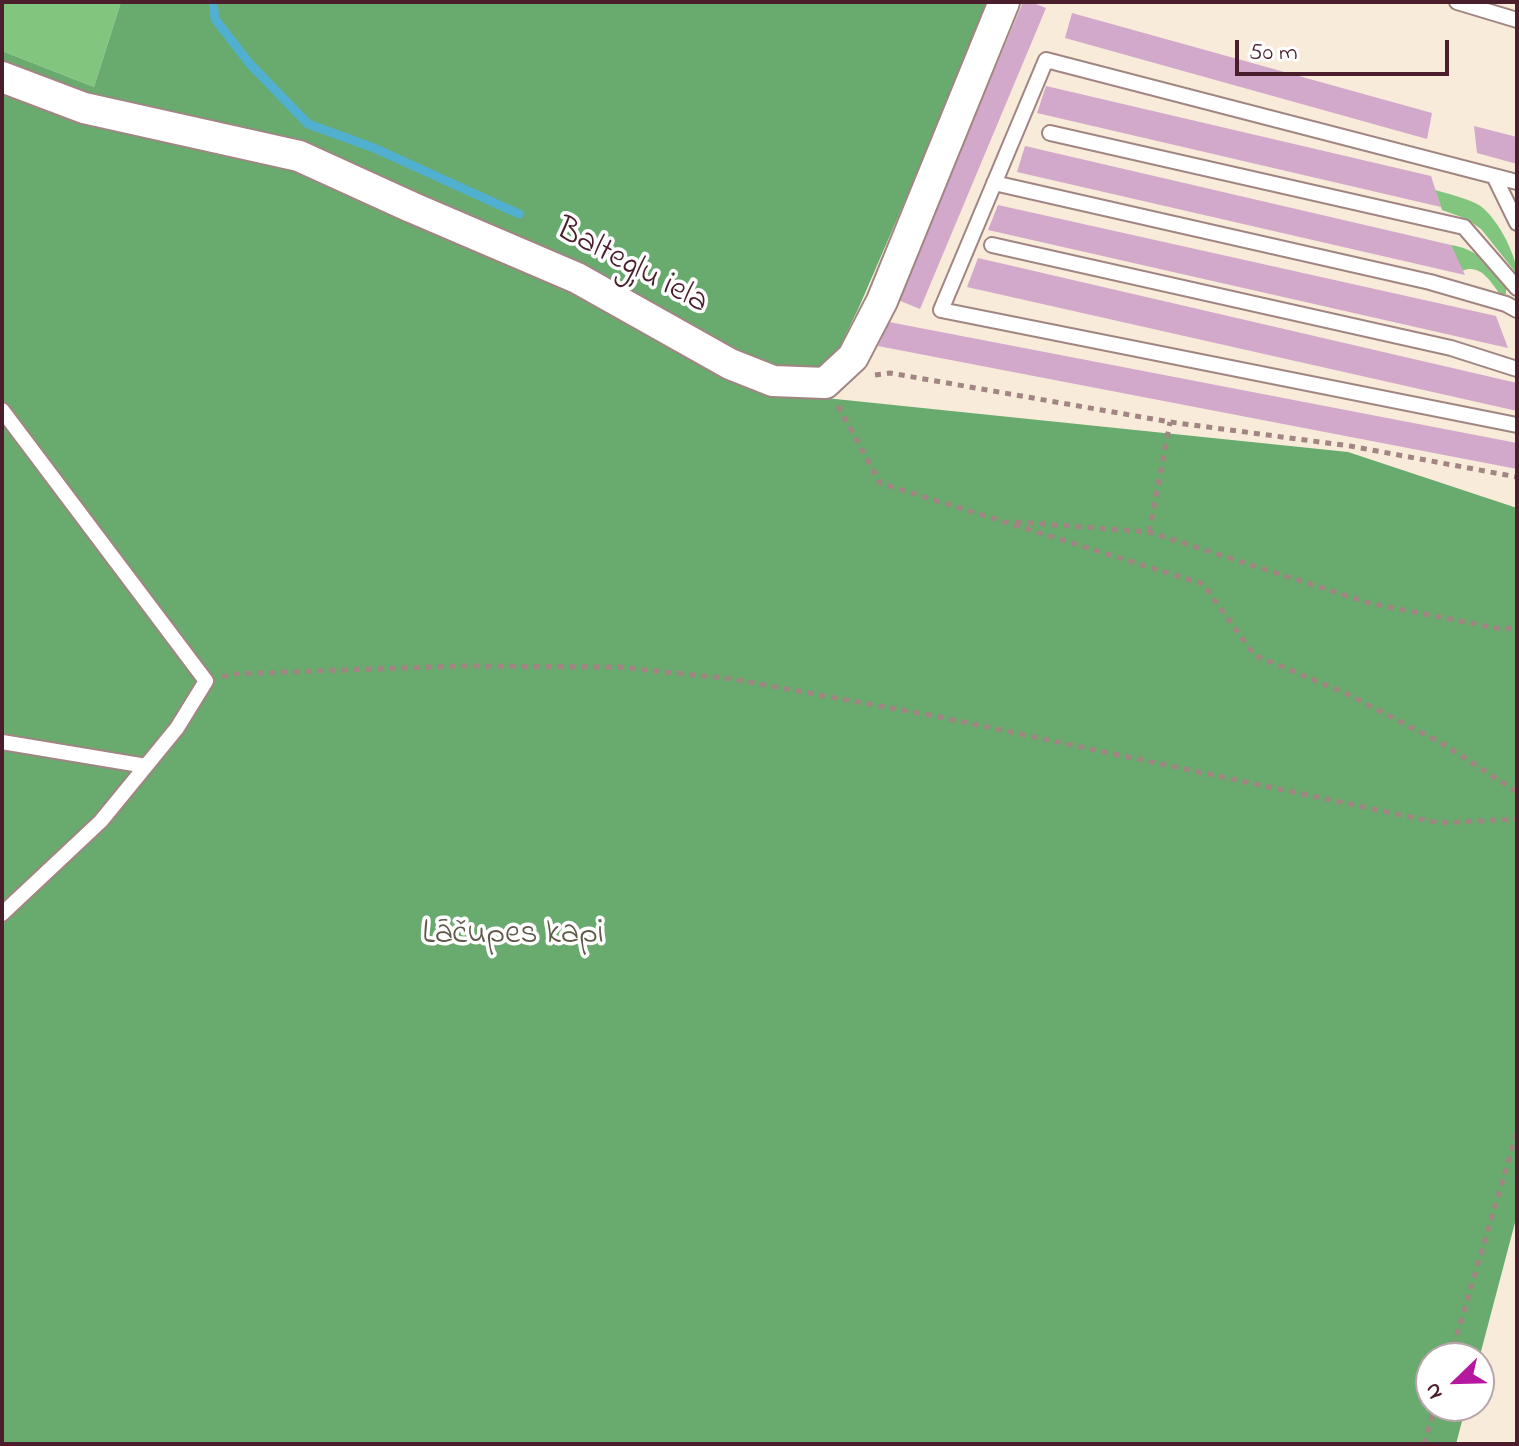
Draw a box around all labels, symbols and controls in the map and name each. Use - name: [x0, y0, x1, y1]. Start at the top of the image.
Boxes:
- scale bar: [1239, 24, 1453, 74]
- text: 50 m: [1249, 36, 1298, 71]
- street label: Baltegļu iela: [548, 211, 714, 325]
- park label: Lāčupes kapi: [422, 916, 604, 956]
- north arrow: [1415, 1342, 1495, 1422]
- text: N: [1417, 1378, 1452, 1404]

